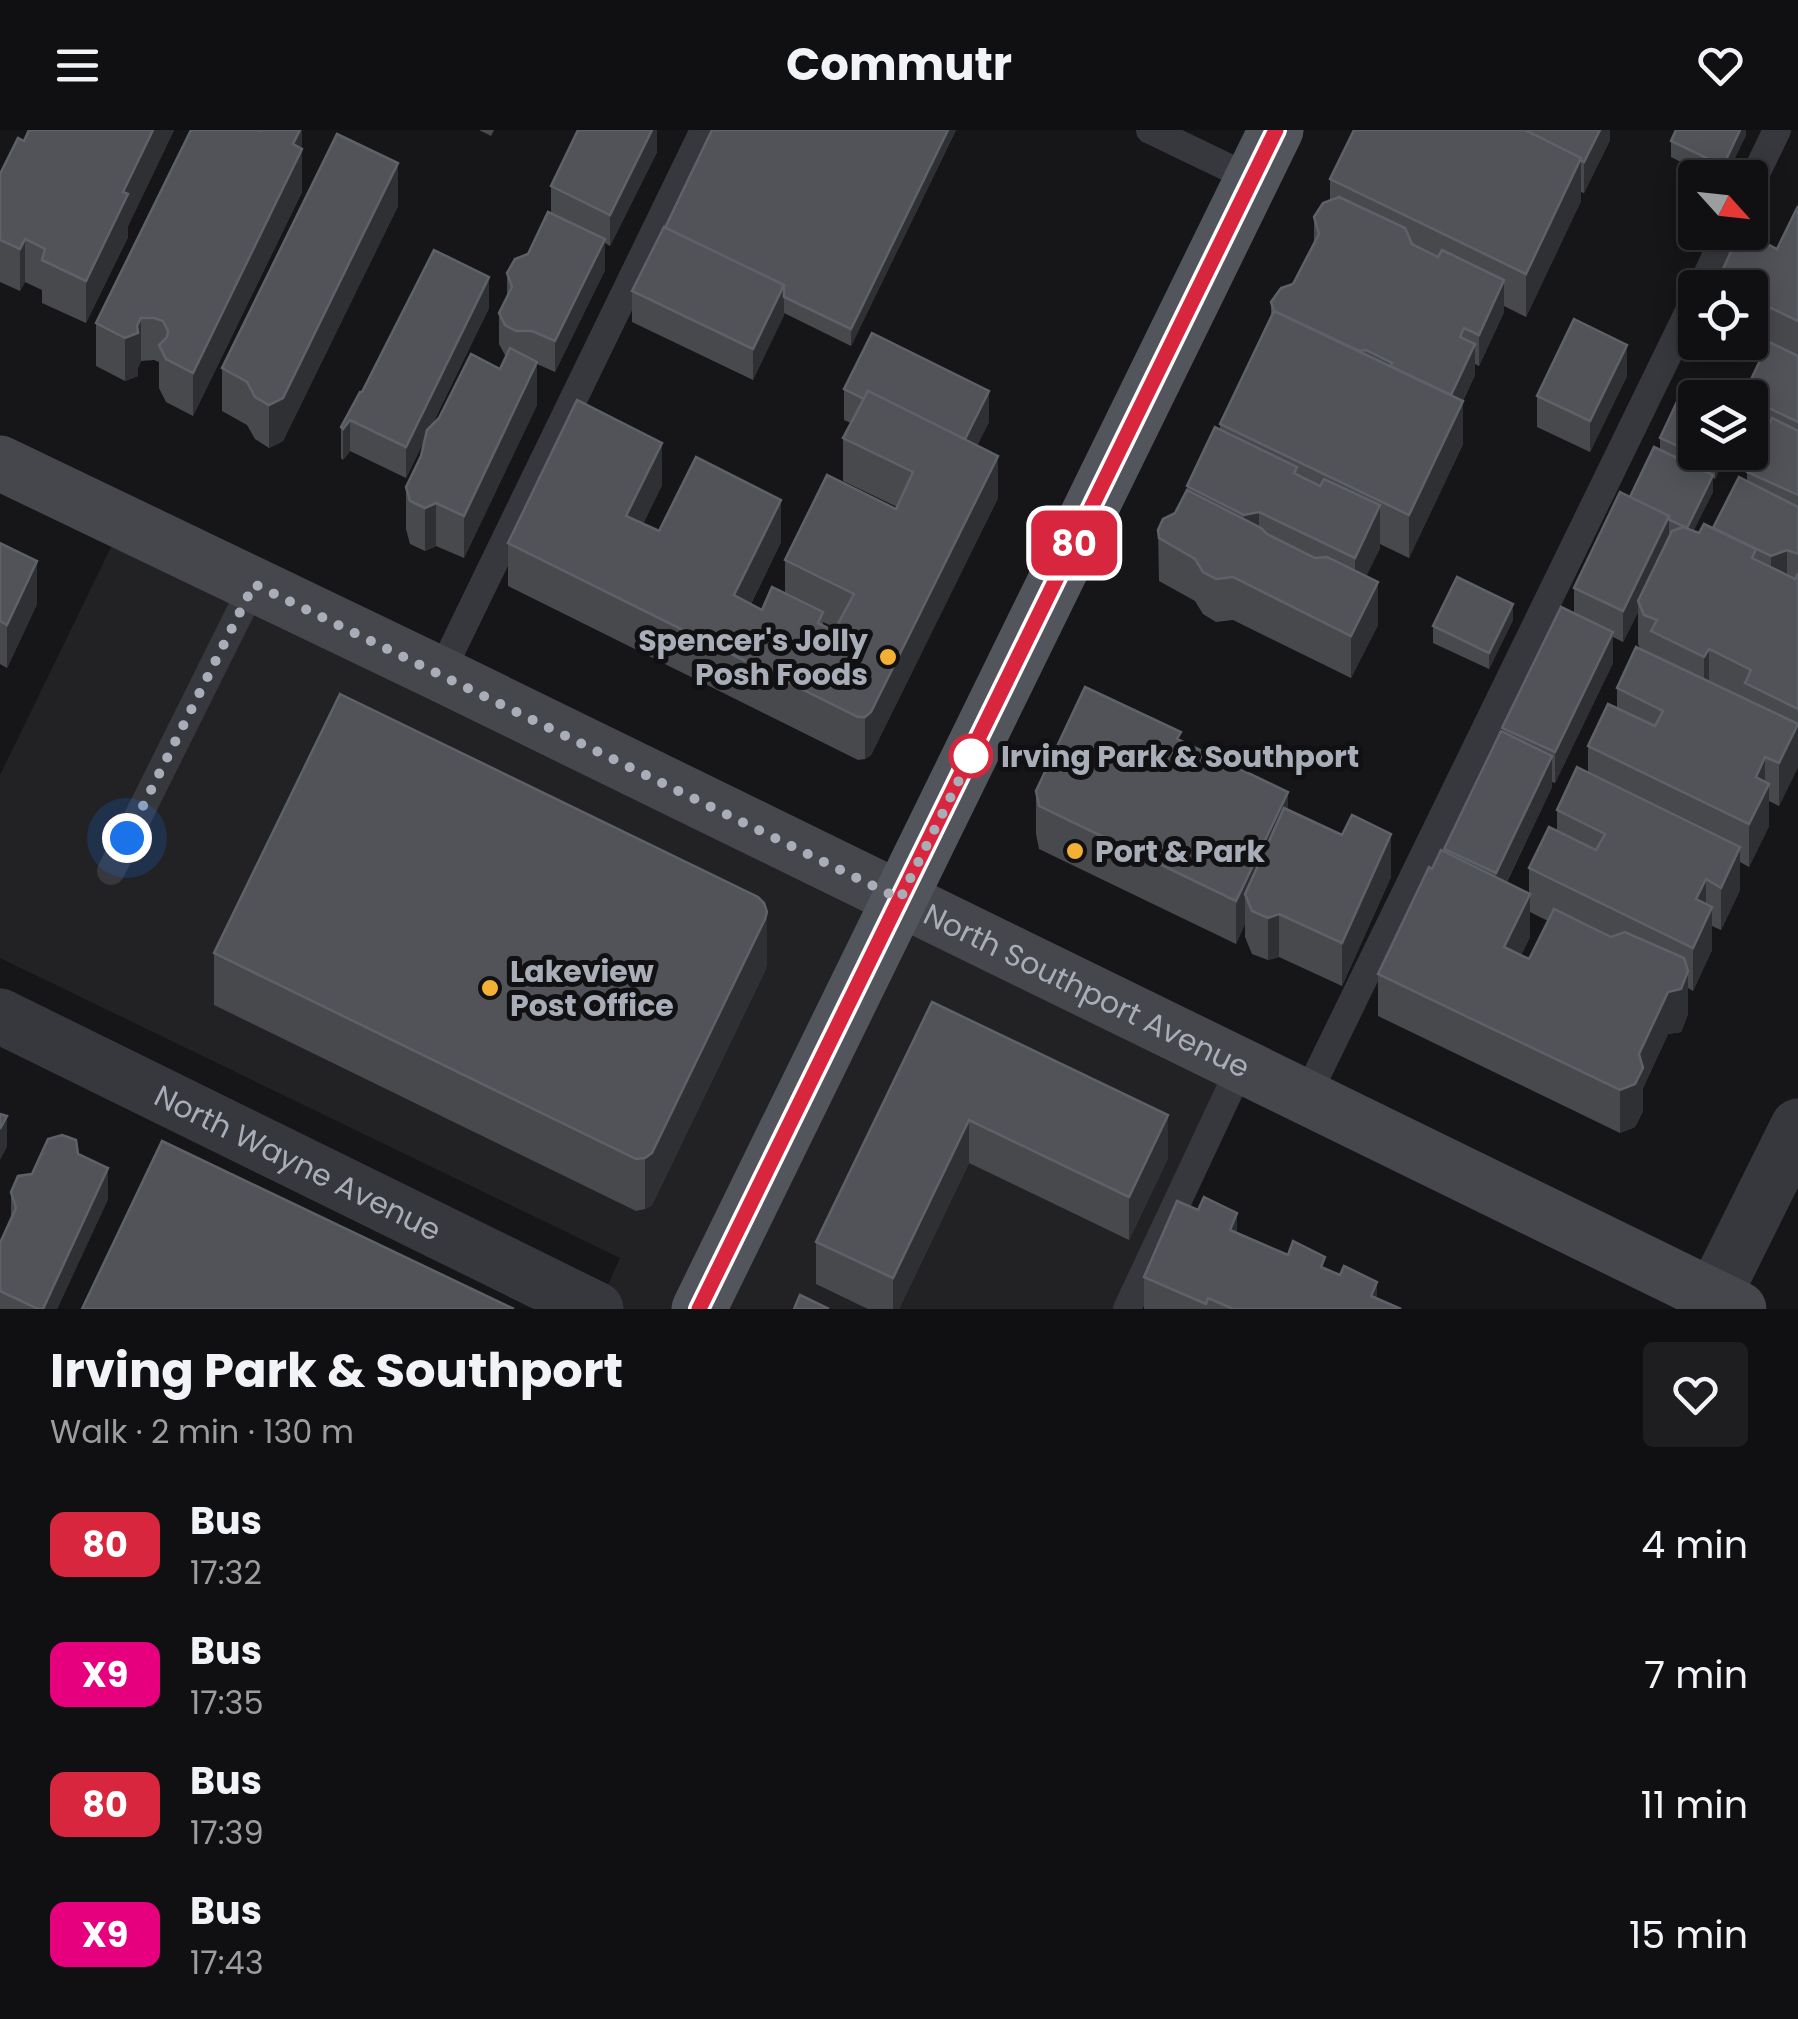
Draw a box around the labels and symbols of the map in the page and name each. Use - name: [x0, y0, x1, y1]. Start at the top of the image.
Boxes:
- north arrow: [1678, 160, 1768, 250]
- line badge: 80: [1029, 510, 1119, 576]
- place label: Spencer's Jolly Posh Foods: [638, 619, 868, 696]
- marker: Spencer's Jolly Posh Foods: [877, 646, 899, 668]
- marker: Irving Park & Southport: [950, 735, 992, 777]
- place label: Irving Park & Southport: [1001, 735, 1359, 778]
- your location: [102, 813, 152, 863]
- place label: Port & Park: [1095, 830, 1265, 873]
- marker: Port & Park: [1064, 840, 1086, 862]
- street label: North Southport Avenue: [917, 892, 1257, 1088]
- place label: Lakeview Post Office: [510, 950, 674, 1027]
- marker: Lakeview Post Office: [479, 977, 501, 999]
- street label: North Wayne Avenue: [147, 1074, 449, 1251]

